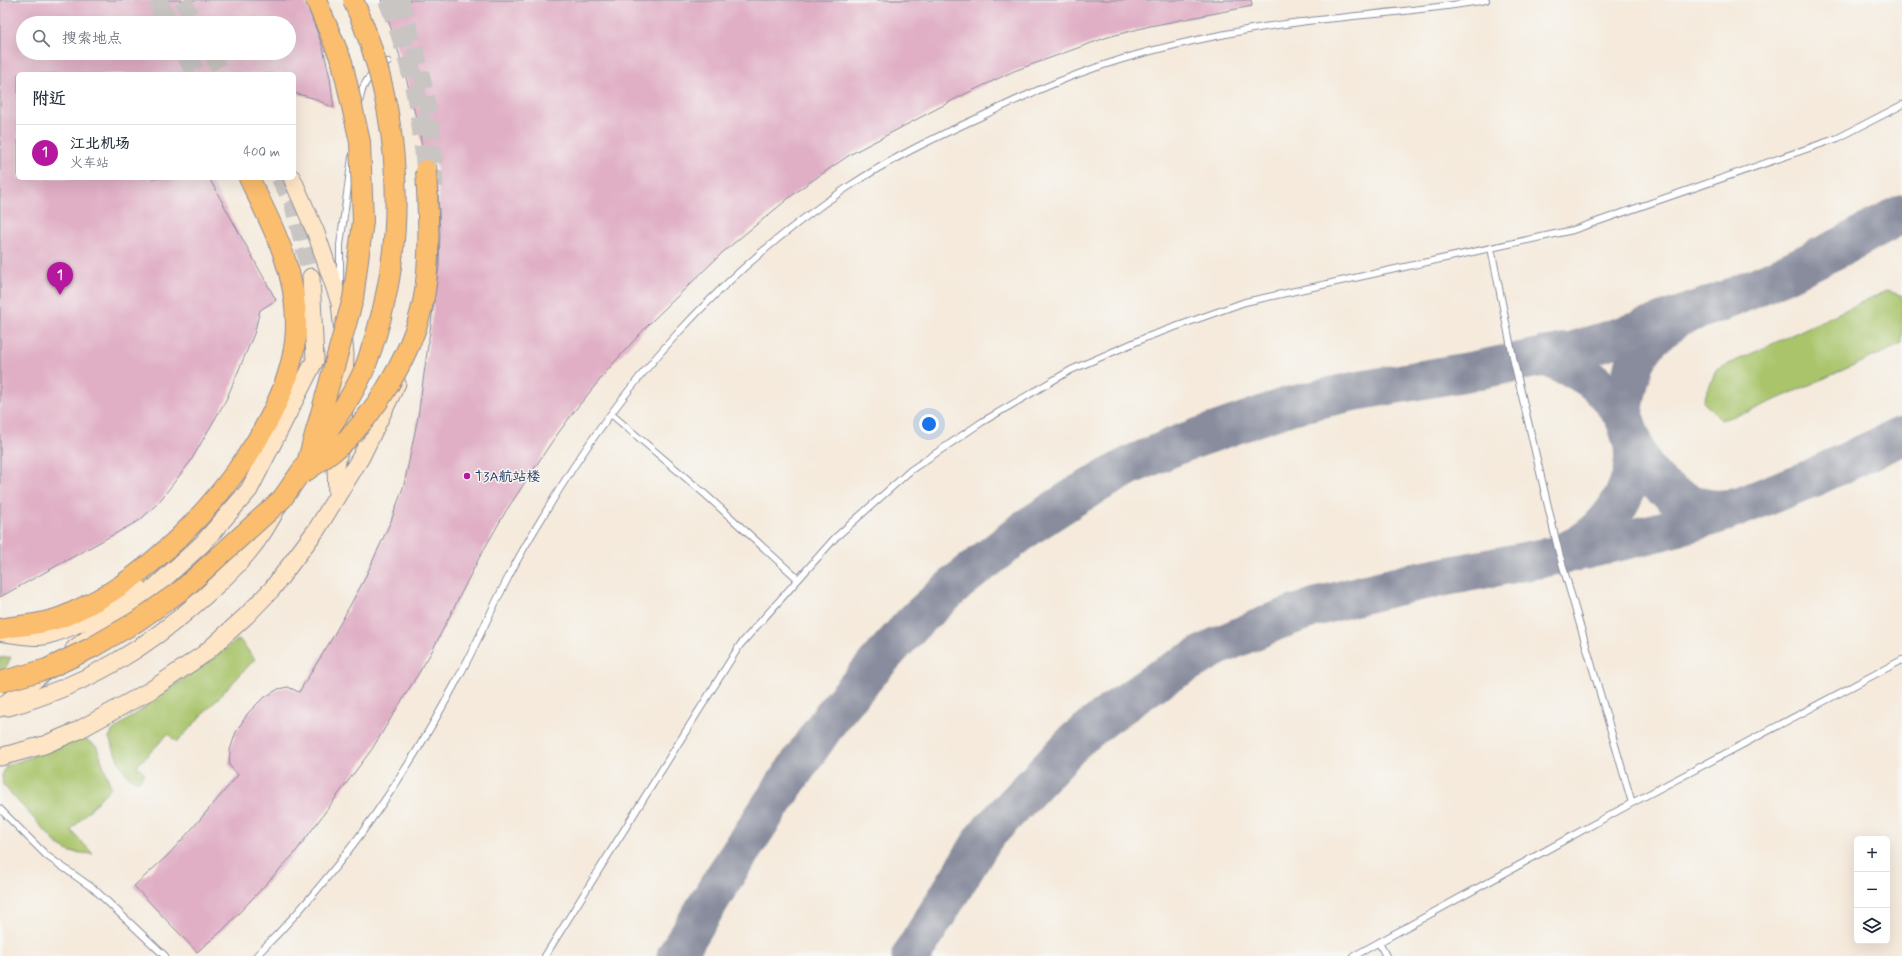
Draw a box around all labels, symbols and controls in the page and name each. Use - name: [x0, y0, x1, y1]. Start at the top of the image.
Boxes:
- search box: [16, 16, 296, 60]
- icon: search: [30, 27, 52, 49]
- text: 搜索地点: [62, 29, 122, 49]
- text: 附近: [32, 88, 66, 110]
- text: 江北机场: [70, 134, 130, 154]
- text: 1: [42, 144, 48, 161]
- text: 400 m: [243, 144, 280, 161]
- text: 火车站: [70, 155, 109, 172]
- pin: 1: [47, 262, 73, 295]
- your location: [919, 414, 939, 434]
- place label: T3A航站楼: [475, 468, 541, 486]
- marker: T3A航站楼: [462, 471, 472, 481]
- map controls: [1854, 836, 1890, 944]
- button: +: [1854, 836, 1890, 872]
- button: −: [1854, 872, 1890, 908]
- button: layers: [1854, 908, 1890, 944]

